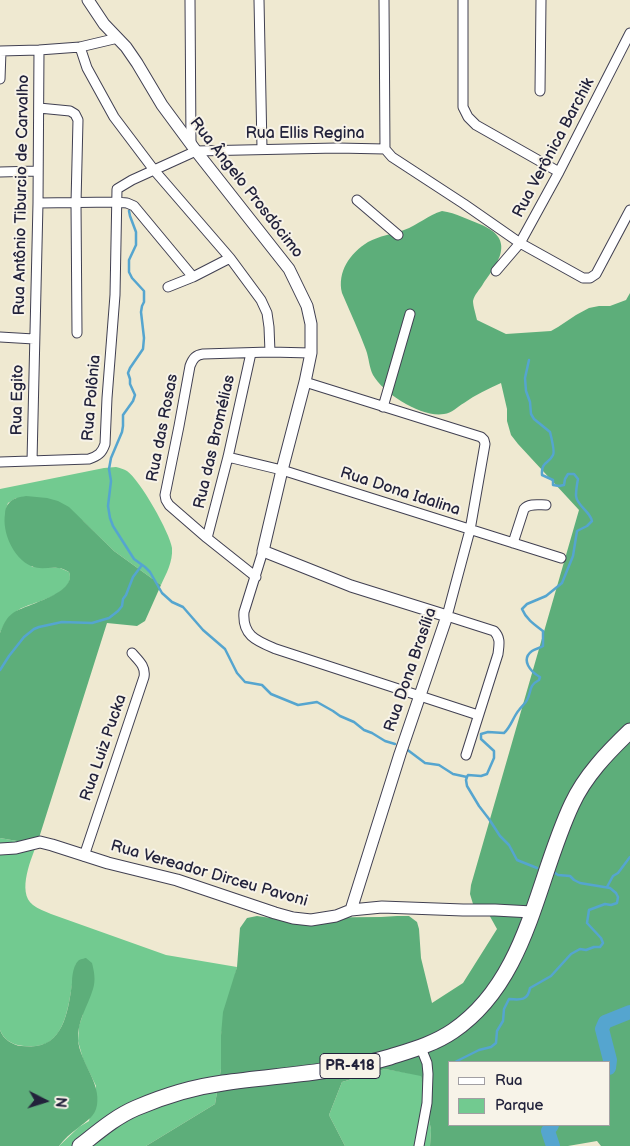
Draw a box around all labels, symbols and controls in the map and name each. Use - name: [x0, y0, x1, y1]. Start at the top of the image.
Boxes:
- street label: Rua Antônio Tiburcio de Carvalho: [10, 74, 34, 316]
- street label: Rua Verônica Barchik: [509, 75, 599, 221]
- street label: Rua Ângelo Prosdócimo: [185, 114, 307, 262]
- street label: Rua Ellis Regina: [245, 124, 365, 144]
- street label: Rua Polônia: [79, 354, 105, 442]
- street label: Rua Egito: [8, 364, 28, 436]
- street label: Rua das Rosas: [143, 372, 183, 484]
- street label: Rua das Bromélias: [190, 373, 240, 511]
- street label: Rua Dona Idalina: [338, 464, 462, 520]
- street label: Rua Dona Brasília: [381, 605, 441, 735]
- street label: Rua Luiz Pucka: [77, 692, 131, 804]
- street label: Rua Vereador Dirceu Pavoni: [108, 837, 310, 911]
- road number: PR-418: [320, 1054, 380, 1078]
- legend: [448, 1061, 610, 1126]
- text: Rua: [495, 1071, 523, 1090]
- north arrow: [20, 1076, 70, 1126]
- text: N: [52, 1096, 69, 1108]
- text: Parque: [495, 1096, 543, 1115]

